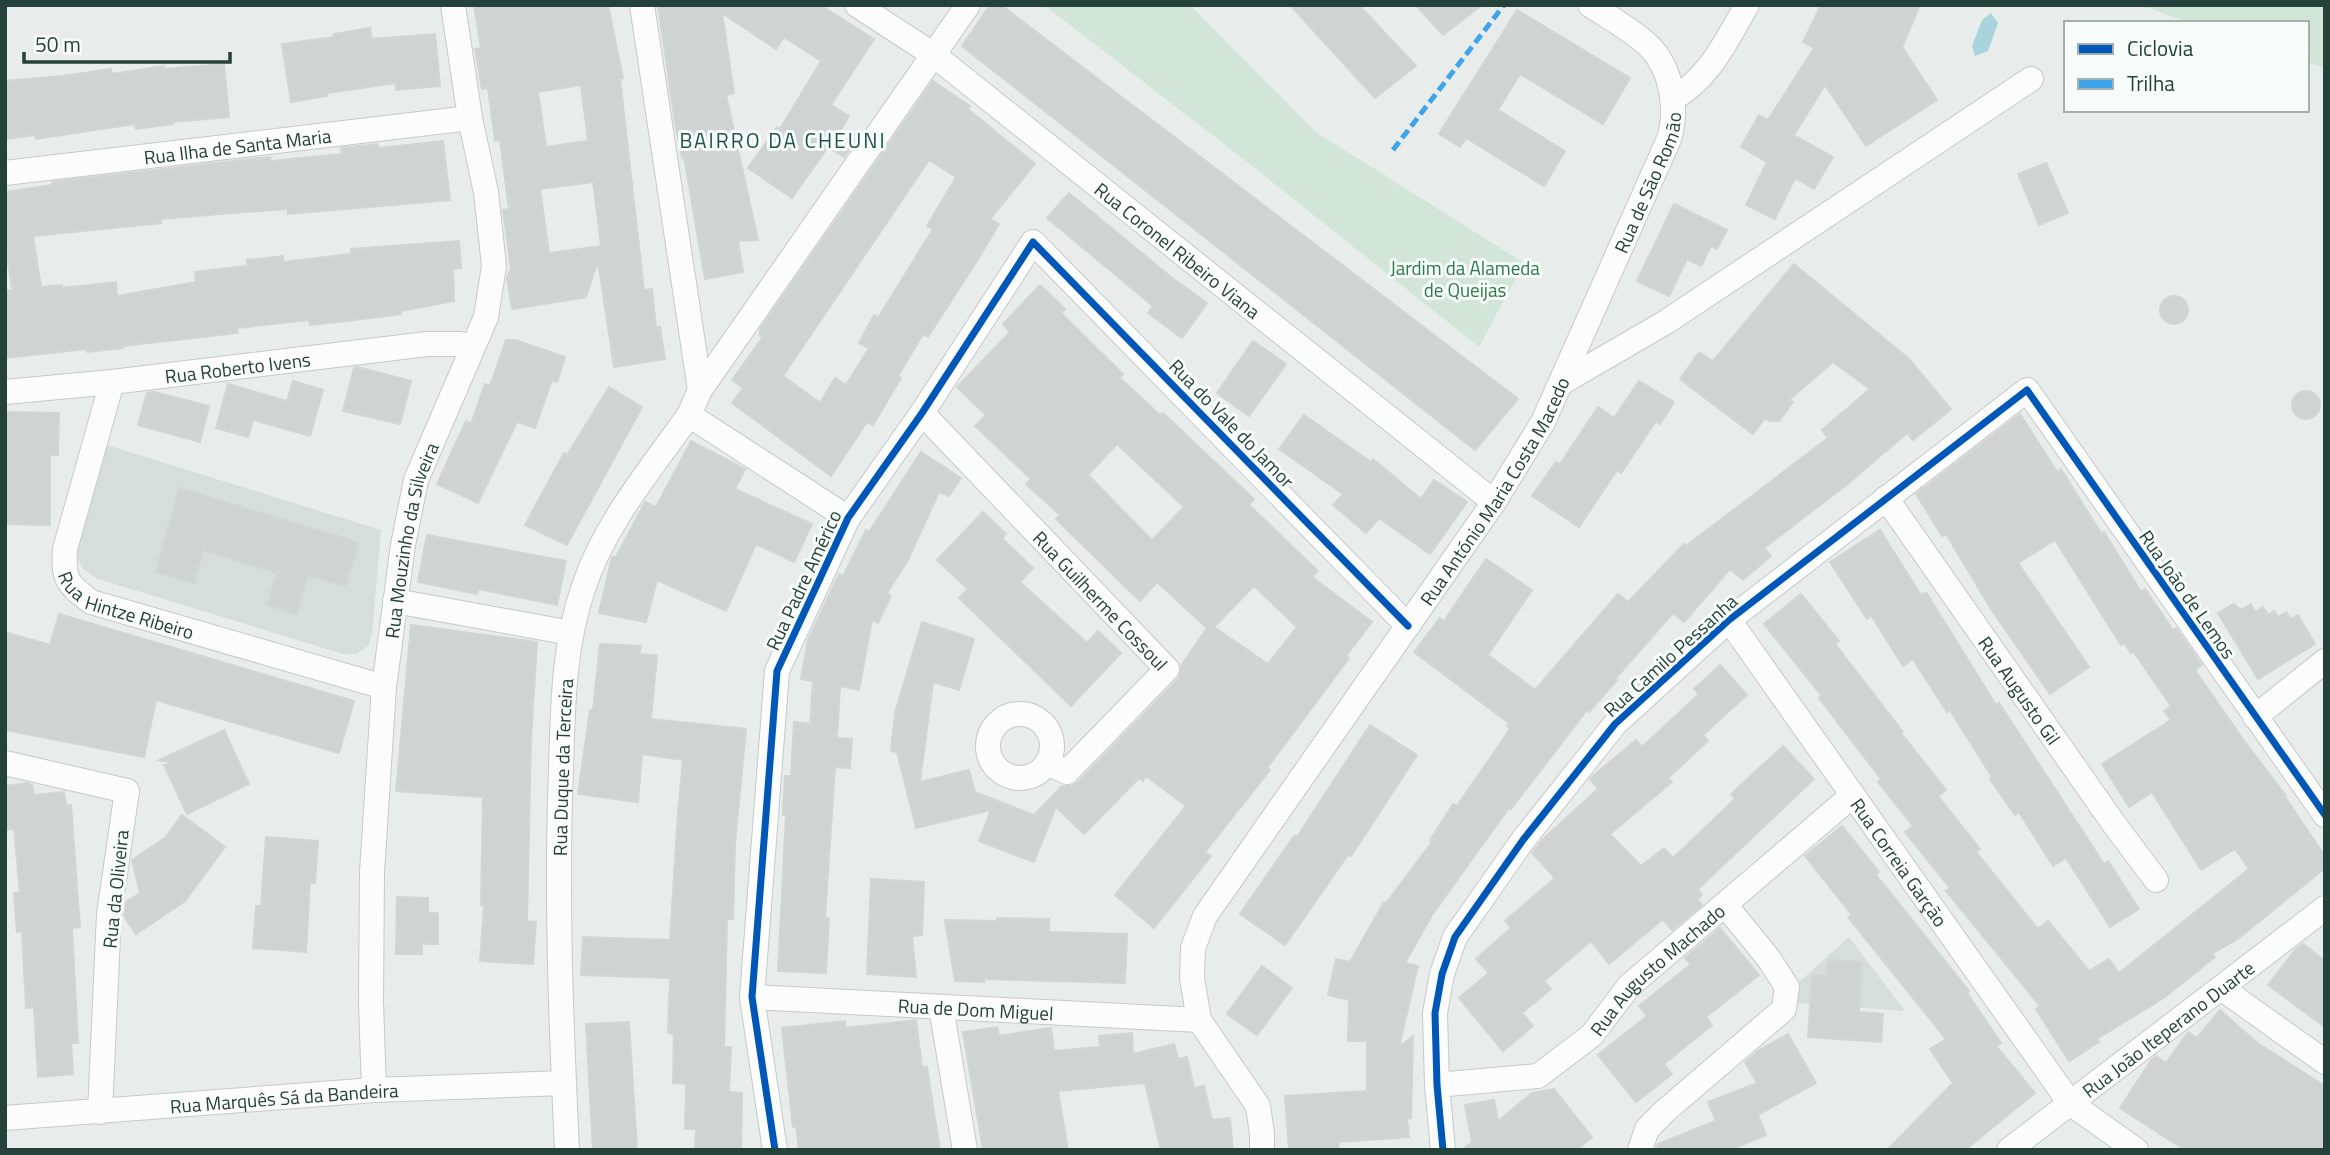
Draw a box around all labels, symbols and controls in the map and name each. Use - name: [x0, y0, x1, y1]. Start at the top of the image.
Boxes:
- scale bar: [24, 21, 231, 65]
- legend: [2064, 21, 2309, 112]
- text: 50 m: [35, 28, 81, 60]
- text: Ciclovia: [2127, 32, 2194, 64]
- text: Trilha: [2127, 67, 2175, 99]
- street label: Rua de São Romão: [1606, 111, 1688, 257]
- street label: Rua Ilha de Santa Maria: [142, 120, 333, 171]
- district label: BAIRRO DA CHEUNI: [679, 124, 887, 156]
- street label: Rua Coronel Ribeiro Viana: [1089, 174, 1268, 325]
- park label: Jardim da Alameda de Queijas: [1390, 253, 1540, 304]
- street label: Rua Roberto Ivens: [163, 344, 312, 390]
- street label: Rua do Vale do Jamor: [1163, 352, 1302, 494]
- street label: Rua António Maria Costa Macedo: [1412, 372, 1576, 611]
- street label: Rua Mouzinho da Silveira: [376, 437, 445, 640]
- street label: Rua Padre Américo: [758, 505, 848, 655]
- street label: Rua Guilherme Cossoul: [1027, 524, 1175, 677]
- street label: Rua João de Lemos: [2133, 524, 2243, 665]
- street label: Rua Hintze Ribeiro: [51, 567, 198, 646]
- street label: Rua Camilo Pessanha: [1596, 586, 1744, 723]
- street label: Rua Augusto Gil: [1972, 629, 2068, 750]
- street label: Rua Duque da Terceira: [545, 677, 580, 856]
- street label: Rua Correia Garção: [1844, 792, 1955, 932]
- street label: Rua da Oliveira: [94, 828, 136, 950]
- street label: Rua Augusto Machado: [1582, 896, 1731, 1042]
- street label: Rua João Iteperano Duarte: [2075, 953, 2260, 1104]
- street label: Rua de Dom Miguel: [897, 990, 1054, 1027]
- street label: Rua Marquês Sá da Bandeira: [169, 1075, 400, 1120]

